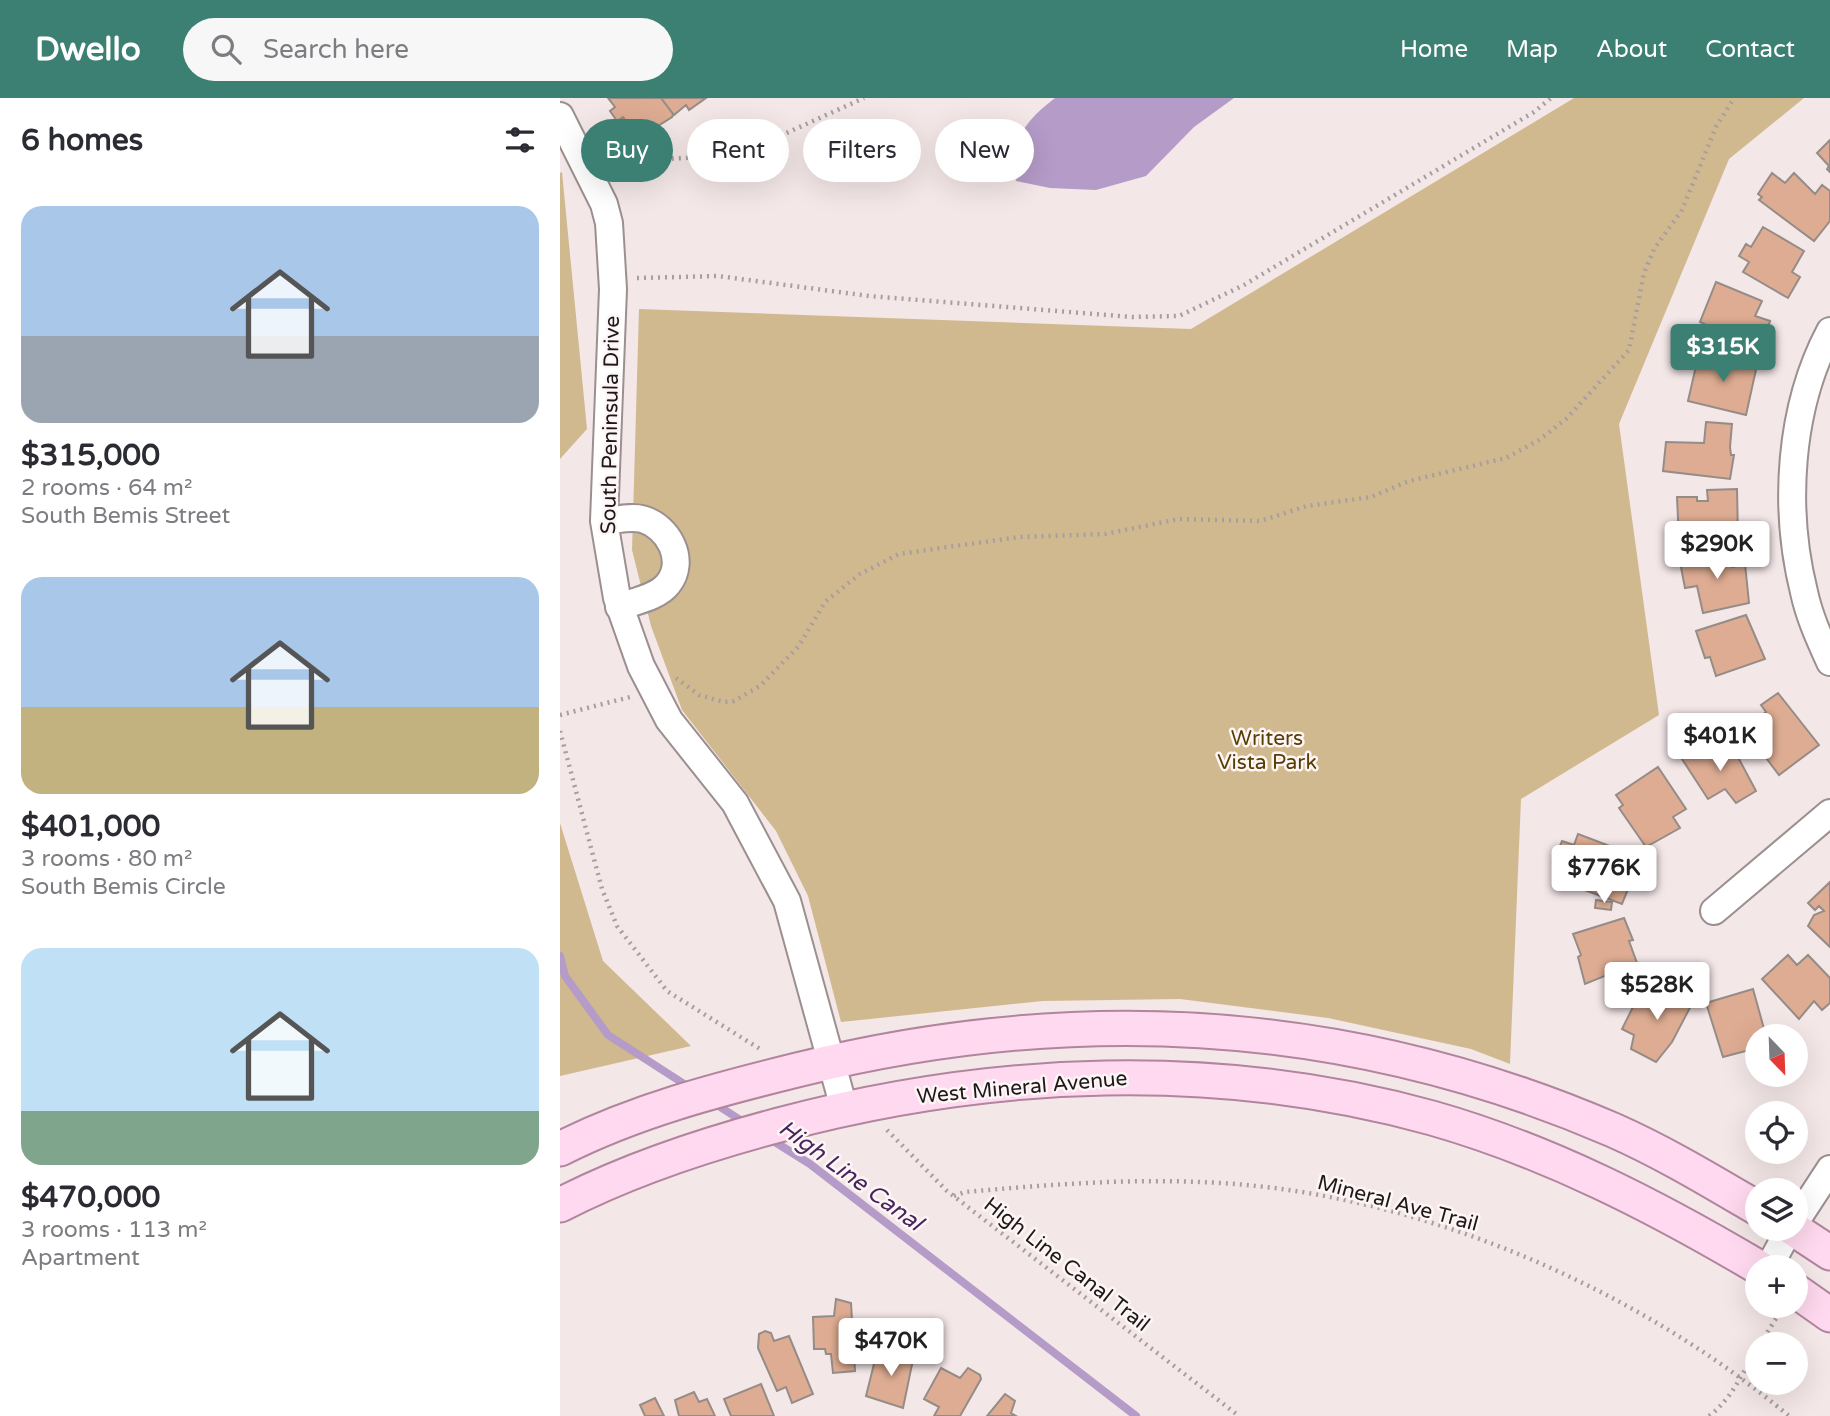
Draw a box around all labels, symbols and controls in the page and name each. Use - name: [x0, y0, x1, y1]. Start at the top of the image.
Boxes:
- search box: [183, 18, 673, 81]
- text: Dwello: [35, 30, 141, 69]
- icon: search: [207, 30, 245, 68]
- text: Search here: [263, 34, 409, 65]
- text: Home: [1400, 35, 1468, 64]
- text: Map: [1506, 35, 1558, 64]
- text: About: [1596, 35, 1667, 64]
- text: Contact: [1705, 35, 1795, 64]
- chip: Buy: [581, 119, 673, 182]
- chip: Rent: [687, 119, 789, 182]
- chip: Filters: [803, 119, 921, 182]
- chip: New: [935, 119, 1034, 182]
- icon: filters: [501, 121, 539, 159]
- text: 6 homes: [21, 122, 143, 159]
- icon: home: [217, 251, 343, 377]
- street label: South Peninsula Drive: [596, 316, 625, 534]
- pin: $315K: [1674, 324, 1772, 384]
- text: $315K: [1687, 333, 1759, 361]
- text: $315,000: [21, 437, 160, 474]
- text: 2 rooms · 64 m²: [21, 474, 192, 502]
- text: South Bemis Street: [21, 502, 230, 530]
- pin: $290K: [1668, 522, 1766, 581]
- text: $290K: [1681, 530, 1753, 558]
- icon: home: [217, 622, 343, 748]
- pin: $401K: [1671, 714, 1769, 773]
- text: $401K: [1684, 722, 1756, 750]
- park label: Writers Vista Park: [1217, 726, 1317, 775]
- text: $401,000: [21, 808, 160, 845]
- text: 3 rooms · 80 m²: [21, 845, 192, 873]
- pin: $776K: [1555, 846, 1653, 905]
- text: $776K: [1568, 854, 1640, 882]
- text: South Bemis Circle: [21, 873, 226, 901]
- pin: $528K: [1608, 962, 1706, 1022]
- text: $528K: [1621, 971, 1693, 999]
- icon: home: [217, 993, 343, 1119]
- north arrow: [1745, 1024, 1808, 1087]
- map controls: [1745, 1024, 1808, 1395]
- street label: West Mineral Avenue: [916, 1066, 1129, 1109]
- button: locate: [1745, 1101, 1808, 1164]
- water label: High Line Canal: [773, 1114, 930, 1239]
- street label: Mineral Ave Trail: [1315, 1170, 1481, 1237]
- button: layers: [1745, 1178, 1808, 1241]
- text: $470,000: [21, 1179, 160, 1216]
- street label: High Line Canal Trail: [979, 1192, 1155, 1337]
- text: 3 rooms · 113 m²: [21, 1216, 207, 1244]
- text: Apartment: [21, 1244, 140, 1272]
- button: +: [1745, 1255, 1808, 1318]
- pin: $470K: [842, 1318, 940, 1378]
- text: $470K: [855, 1327, 927, 1355]
- button: −: [1745, 1332, 1808, 1395]

